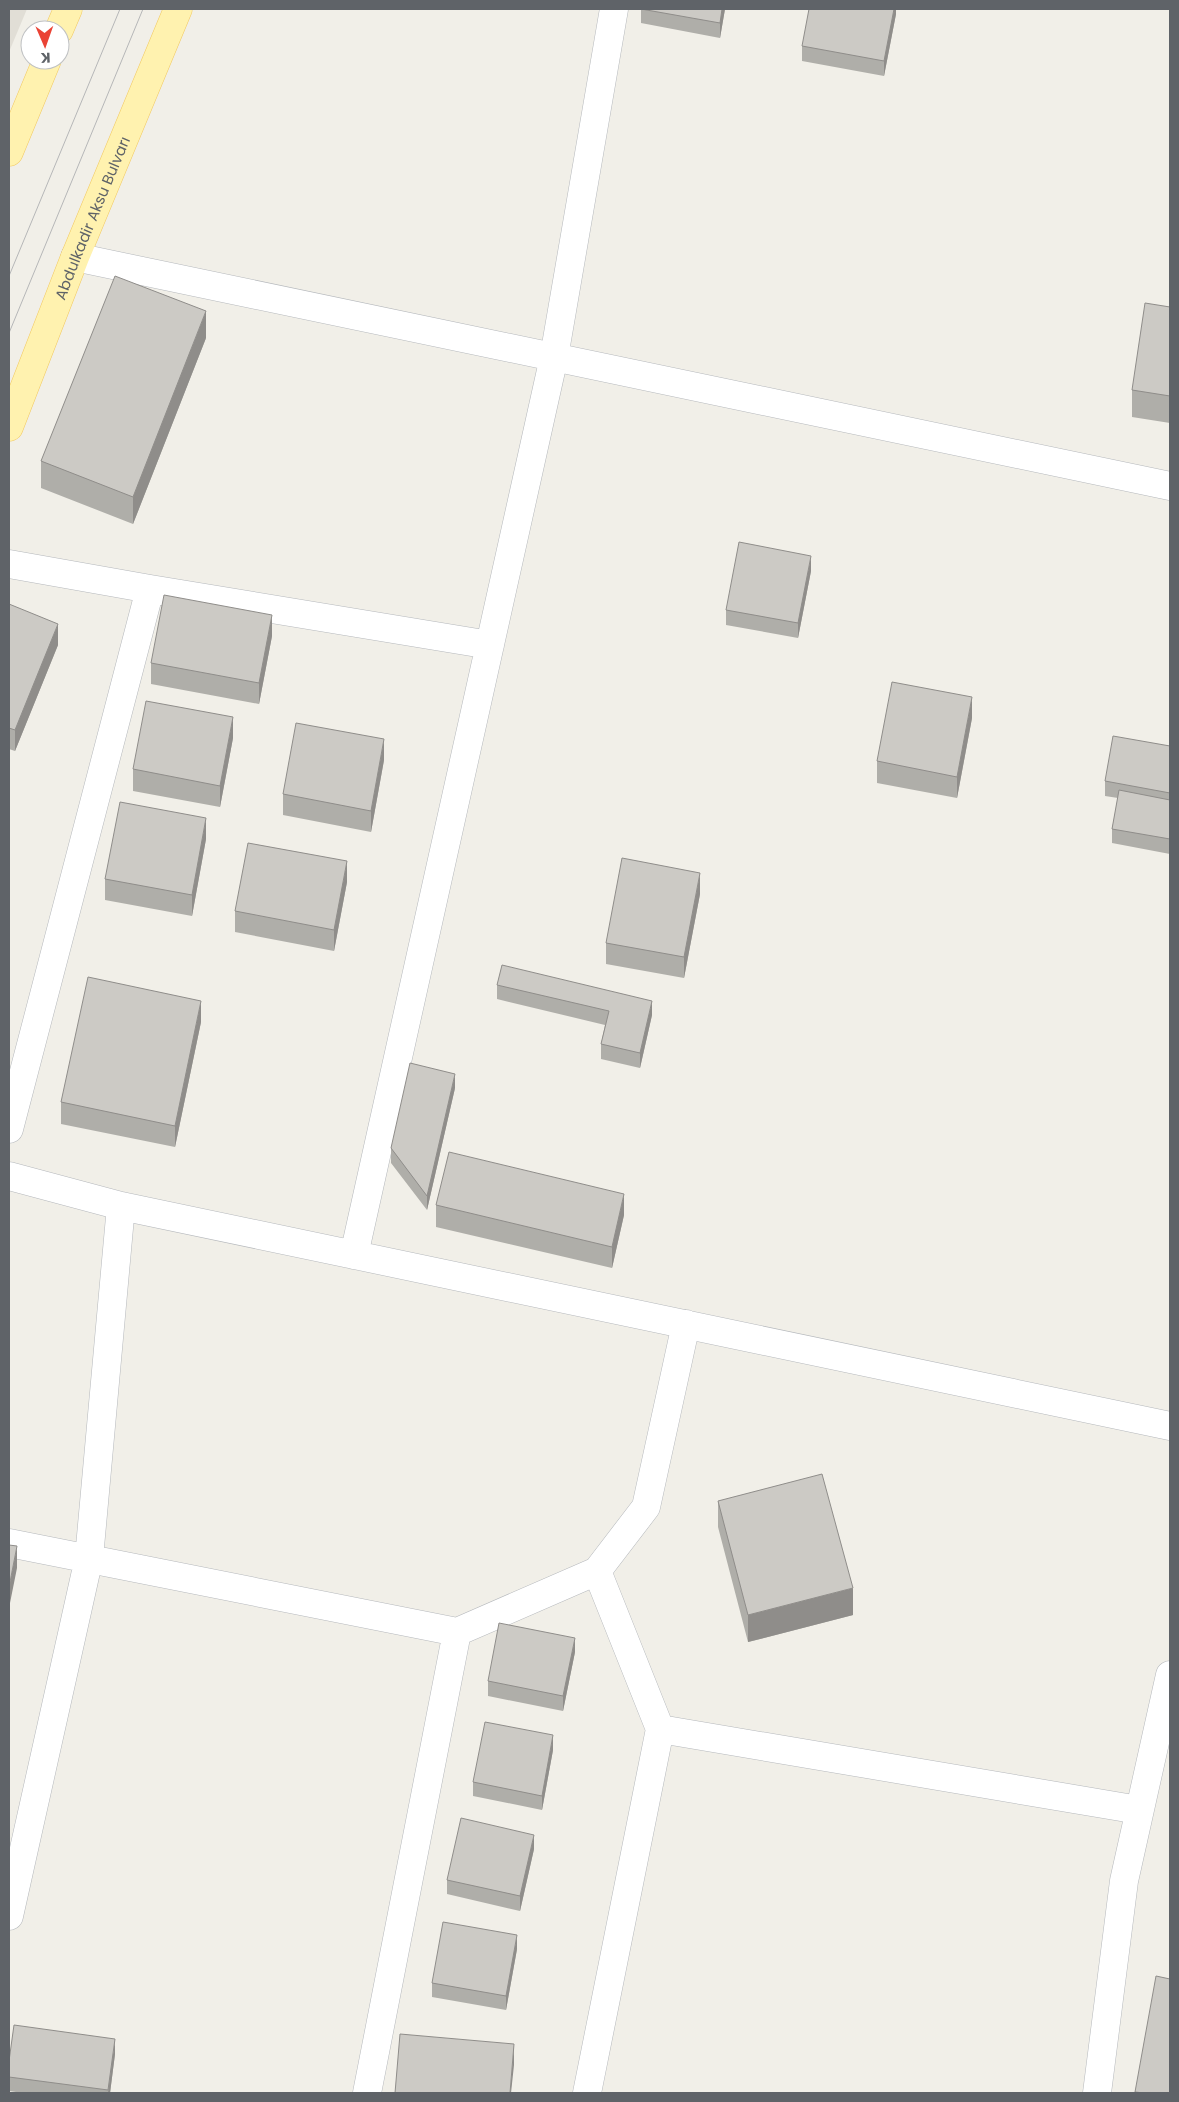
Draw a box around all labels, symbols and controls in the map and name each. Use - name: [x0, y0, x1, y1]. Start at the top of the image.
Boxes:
- north arrow: [20, 20, 70, 70]
- text: K: [40, 48, 51, 68]
- street label: Abdulkadir Aksu Bulvarı: [49, 133, 135, 303]

